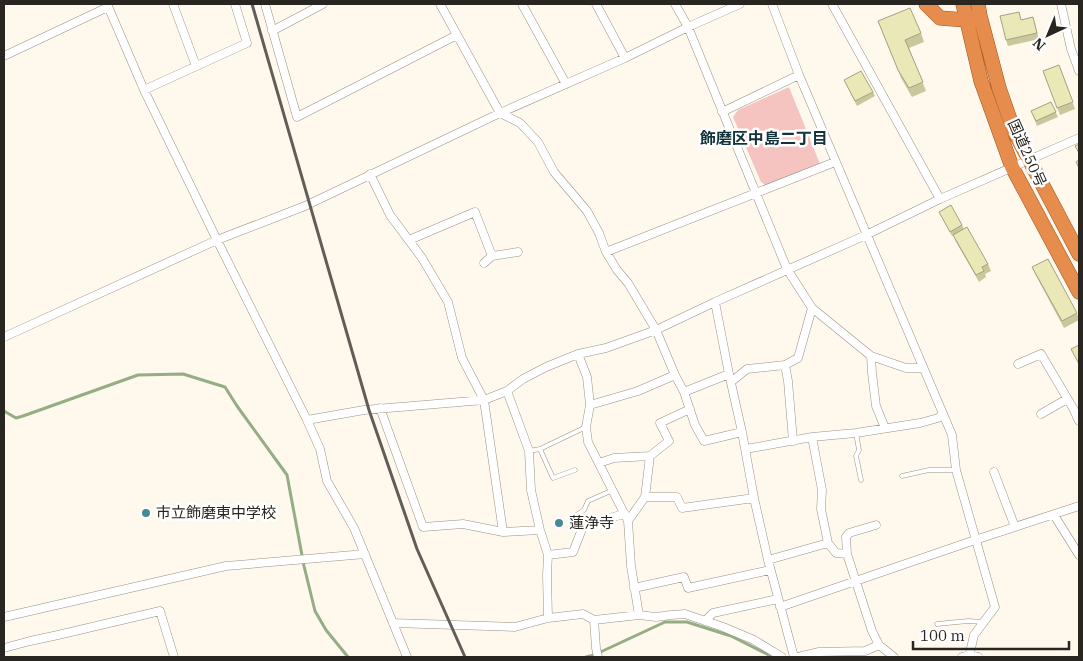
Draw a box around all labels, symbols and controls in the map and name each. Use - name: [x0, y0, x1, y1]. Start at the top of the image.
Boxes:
- north arrow: [1023, 10, 1073, 60]
- text: N: [1029, 34, 1049, 55]
- street label: 国道250号: [1004, 116, 1051, 190]
- district label: 飾磨区中島二丁目: [700, 128, 828, 148]
- place label: 市立飾磨東中学校: [156, 503, 276, 522]
- marker: 市立飾磨東中学校: [140, 507, 152, 519]
- place label: 蓮浄寺: [569, 513, 614, 532]
- marker: 蓮浄寺: [553, 517, 565, 529]
- scale bar: [913, 618, 1069, 650]
- text: 100 m: [920, 626, 965, 645]

